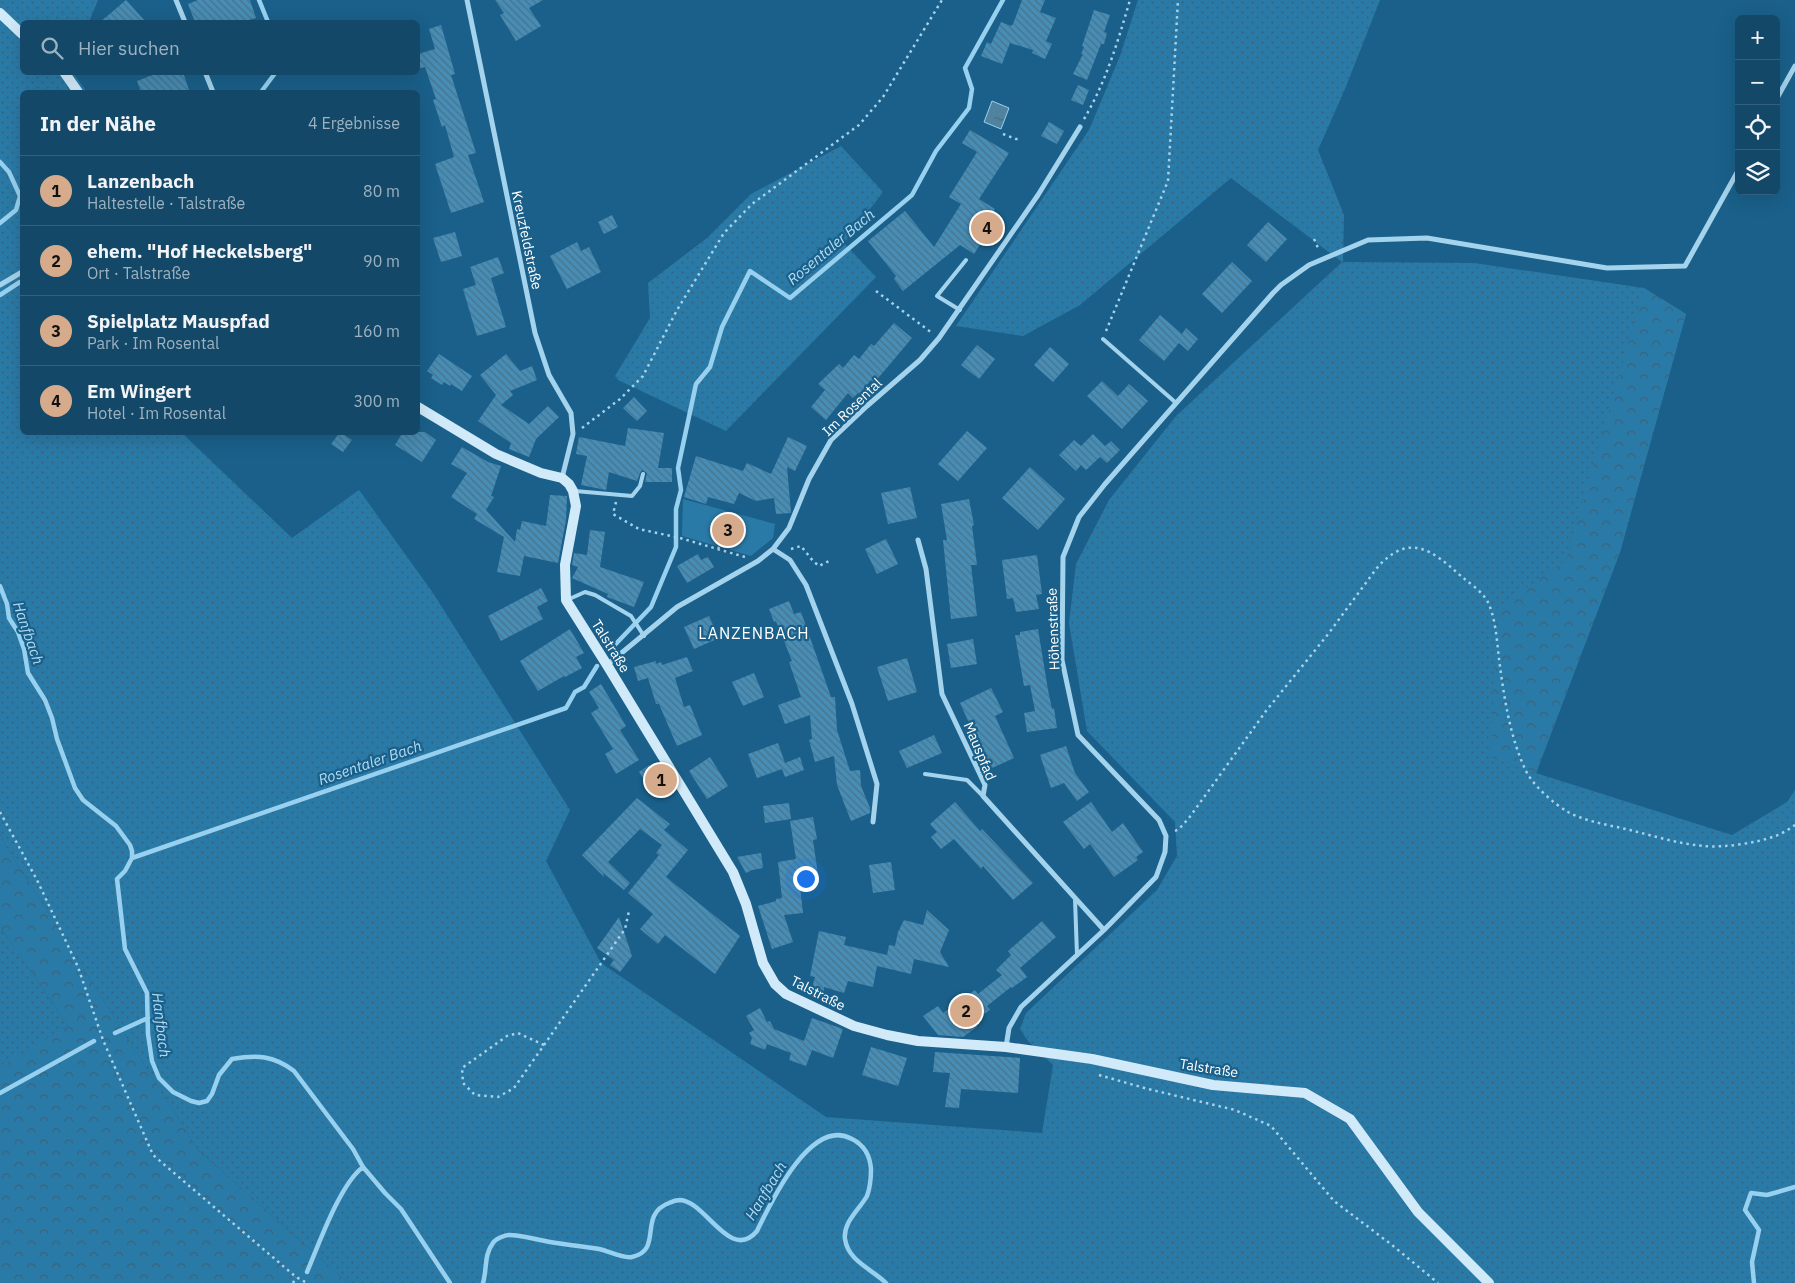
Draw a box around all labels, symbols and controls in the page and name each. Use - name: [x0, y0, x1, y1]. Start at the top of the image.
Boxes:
- map controls: [1735, 15, 1780, 195]
- button: +: [1735, 15, 1780, 60]
- search box: [20, 20, 420, 75]
- icon: search: [38, 34, 66, 62]
- text: Hier suchen: [78, 36, 180, 60]
- button: −: [1735, 60, 1780, 105]
- button: locate: [1735, 105, 1780, 150]
- text: In der Nähe: [40, 109, 156, 137]
- text: 4 Ergebnisse: [308, 113, 400, 133]
- button: layers: [1735, 150, 1780, 195]
- text: Lanzenbach: [87, 169, 194, 193]
- text: 1: [51, 181, 61, 201]
- text: 80 m: [363, 181, 400, 201]
- street label: Kreuzfeldstraße: [508, 189, 546, 292]
- text: Haltestelle · Talstraße: [87, 193, 245, 213]
- water label: Rosentaler Bach: [783, 205, 878, 289]
- pin: 4: [971, 209, 1003, 247]
- text: ehem. "Hof Heckelsberg": [87, 239, 312, 263]
- text: 2: [51, 251, 61, 271]
- text: 90 m: [363, 251, 400, 271]
- text: Ort · Talstraße: [87, 263, 190, 283]
- text: Spielplatz Mauspfad: [87, 309, 270, 333]
- text: 3: [51, 321, 61, 341]
- text: 160 m: [353, 321, 400, 341]
- text: Park · Im Rosental: [87, 333, 219, 353]
- street label: Im Rosental: [818, 374, 886, 440]
- text: Em Wingert: [87, 379, 191, 403]
- text: 4: [51, 391, 61, 411]
- text: 300 m: [353, 391, 400, 411]
- text: Hotel · Im Rosental: [87, 403, 226, 423]
- pin: 3: [712, 511, 744, 549]
- street label: Höhenstraße: [1043, 587, 1063, 670]
- water label: Hanfbach: [9, 599, 48, 667]
- street label: Talstraße: [588, 616, 634, 676]
- district label: LANZENBACH: [698, 623, 810, 643]
- street label: Mauspfad: [960, 719, 1000, 783]
- water label: Rosentaler Bach: [316, 736, 424, 789]
- pin: 1: [645, 761, 677, 799]
- your location: [793, 866, 819, 892]
- street label: Talstraße: [788, 972, 849, 1015]
- water label: Hanfbach: [148, 991, 175, 1058]
- pin: 2: [950, 992, 982, 1030]
- street label: Talstraße: [1178, 1054, 1240, 1082]
- water label: Hanfbach: [741, 1158, 791, 1224]

